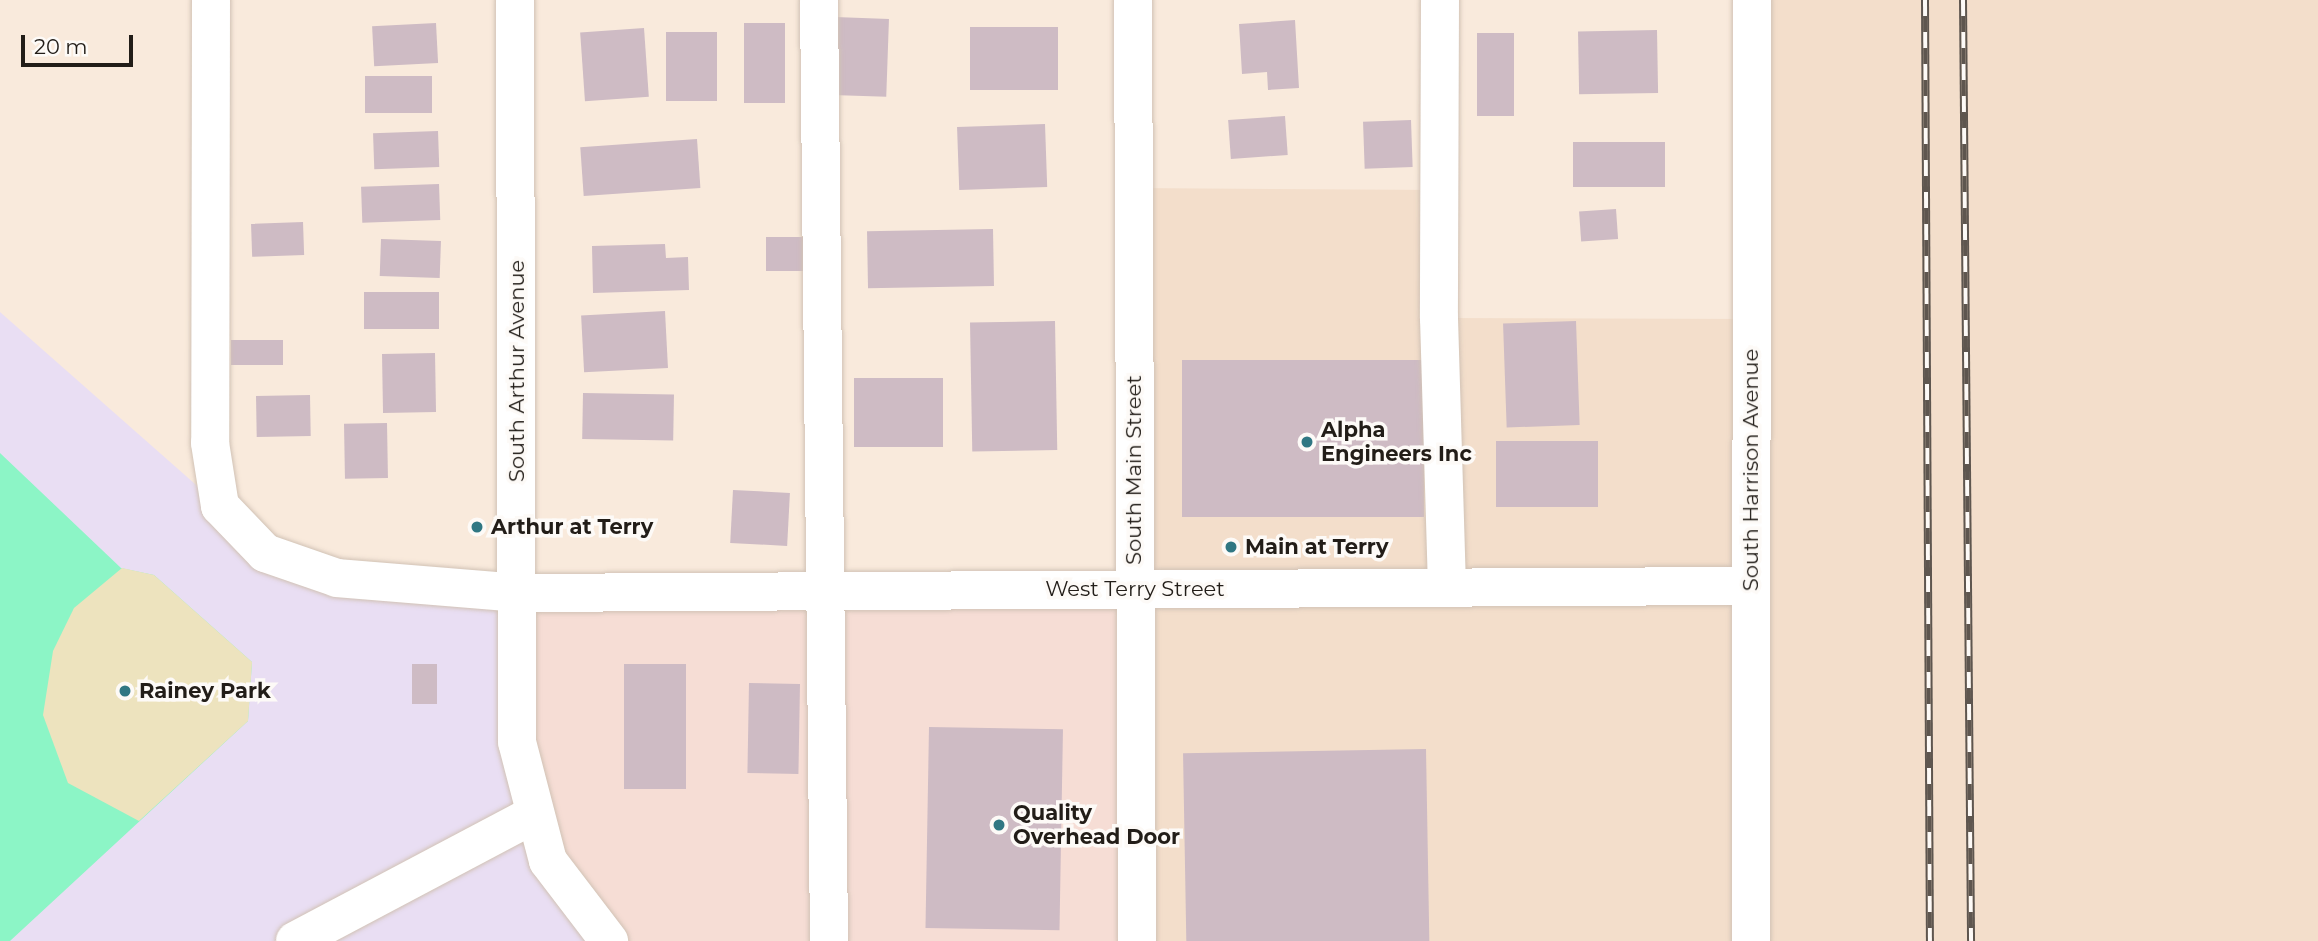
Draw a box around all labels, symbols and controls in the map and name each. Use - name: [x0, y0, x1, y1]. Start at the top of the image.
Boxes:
- scale bar: [24, 21, 136, 65]
- text: 20 m: [34, 34, 88, 59]
- street label: South Arthur Avenue: [504, 260, 530, 482]
- street label: South Harrison Avenue: [1738, 349, 1764, 591]
- street label: South Main Street: [1121, 375, 1147, 565]
- place label: Alpha Engineers Inc: [1321, 417, 1472, 467]
- marker: Alpha Engineers Inc: [1299, 434, 1315, 450]
- place label: Arthur at Terry: [491, 514, 653, 540]
- marker: Arthur at Terry: [469, 519, 485, 535]
- place label: Main at Terry: [1245, 534, 1388, 560]
- marker: Main at Terry: [1223, 539, 1239, 555]
- street label: West Terry Street: [1045, 576, 1225, 602]
- place label: Rainey Park: [139, 678, 271, 704]
- marker: Rainey Park: [117, 683, 133, 699]
- place label: Quality Overhead Door: [1013, 800, 1180, 850]
- marker: Quality Overhead Door: [991, 817, 1007, 833]

